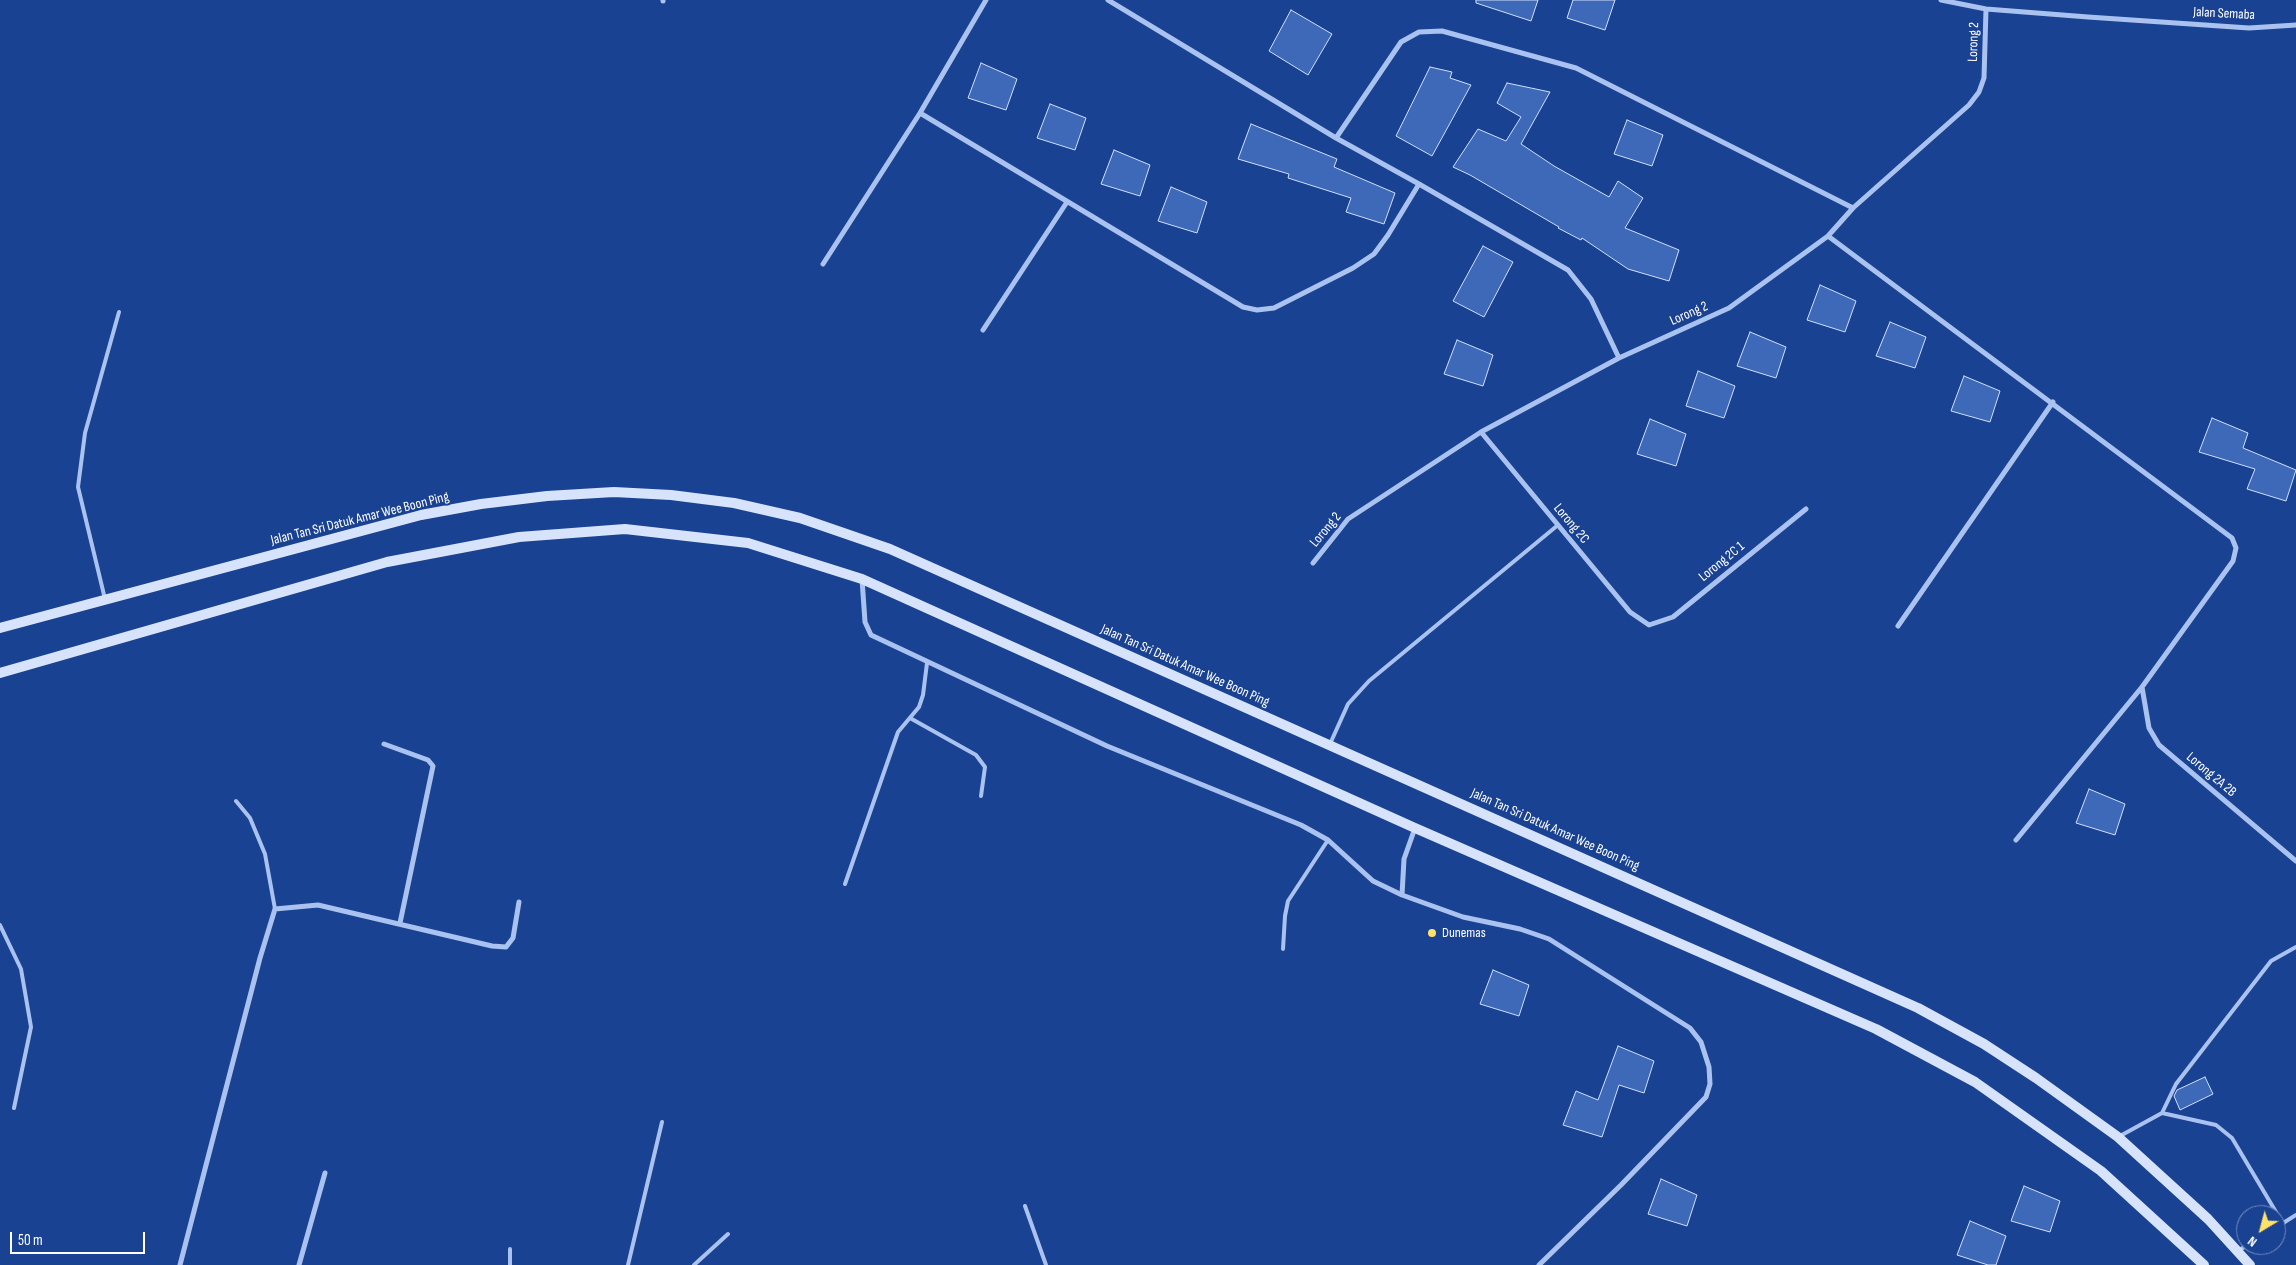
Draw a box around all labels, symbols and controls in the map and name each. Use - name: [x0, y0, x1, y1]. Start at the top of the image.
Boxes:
- street label: Jalan Semaba: [2193, 4, 2255, 24]
- street label: Lorong 2: [1965, 22, 1983, 62]
- street label: Lorong 2: [1667, 298, 1711, 330]
- street label: Jalan Tan Sri Datuk Amar Wee Boon Ping: [269, 489, 451, 549]
- street label: Lorong 2C: [1550, 501, 1592, 547]
- street label: Lorong 2: [1307, 509, 1345, 551]
- street label: Lorong 2C 1: [1696, 539, 1748, 585]
- street label: Jalan Tan Sri Datuk Amar Wee Boon Ping: [1098, 621, 1272, 711]
- street label: Lorong 2A 2B: [2183, 749, 2239, 801]
- street label: Jalan Tan Sri Datuk Amar Wee Boon Ping: [1468, 785, 1642, 875]
- place label: Dunemas: [1442, 925, 1486, 941]
- marker: Dunemas: [1426, 927, 1438, 939]
- north arrow: [2236, 1205, 2286, 1255]
- scale bar: [12, 1222, 148, 1254]
- text: 50 m: [18, 1231, 43, 1250]
- text: N: [2244, 1233, 2260, 1251]

